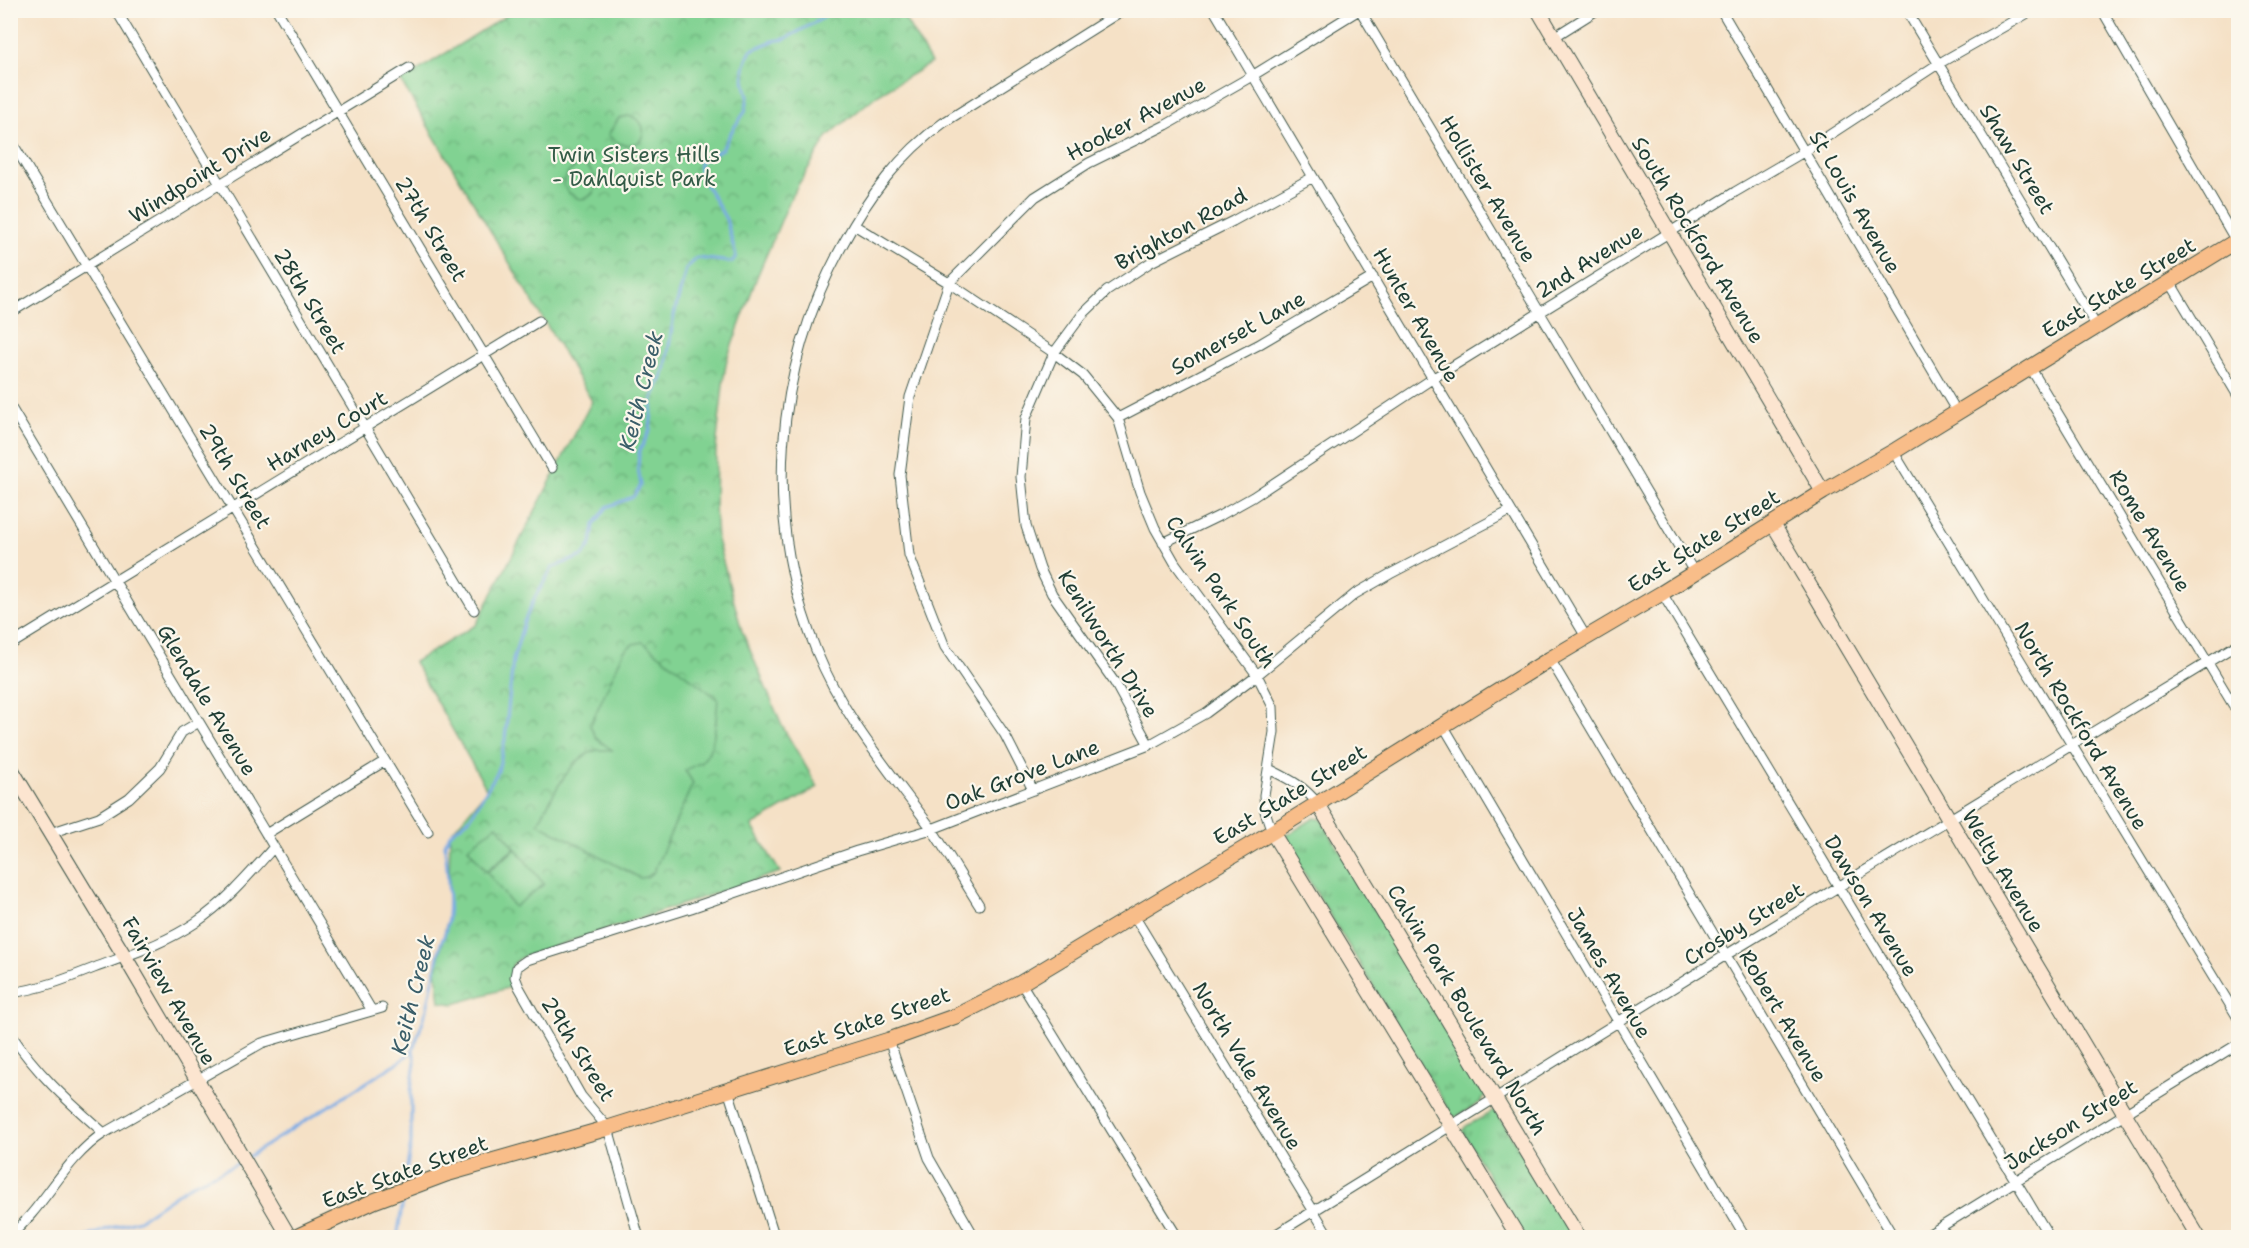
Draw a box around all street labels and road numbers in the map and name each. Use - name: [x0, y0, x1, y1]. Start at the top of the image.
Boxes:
- street label: Hooker Avenue: [1061, 70, 1211, 168]
- street label: Shaw Street: [1973, 99, 2061, 219]
- street label: Hollister Avenue: [1433, 110, 1543, 268]
- street label: Windpoint Drive: [124, 120, 276, 230]
- street label: St Louis Avenue: [1803, 125, 1907, 279]
- street label: South Rockford Avenue: [1625, 131, 1771, 349]
- street label: 27th Street: [388, 171, 474, 287]
- street label: Brighton Road: [1110, 181, 1252, 277]
- street label: 2nd Avenue: [1530, 217, 1648, 305]
- street label: East State Street: [2037, 231, 2201, 345]
- street label: 28th Street: [267, 243, 353, 359]
- street label: Hunter Avenue: [1366, 243, 1466, 387]
- street label: Somerset Lane: [1166, 284, 1310, 382]
- street label: Harney Court: [261, 384, 393, 478]
- street label: 29th Street: [192, 418, 278, 534]
- street label: Rome Avenue: [2103, 465, 2197, 597]
- street label: East State Street: [1623, 483, 1785, 599]
- street label: Calvin Park South: [1159, 510, 1283, 674]
- street label: Kenilworth Drive: [1051, 565, 1165, 723]
- street label: North Rockford Avenue: [2008, 617, 2154, 835]
- street label: Glendale Avenue: [151, 619, 263, 781]
- street label: Oak Grove Lane: [941, 733, 1103, 817]
- street label: East State Street: [1208, 738, 1372, 852]
- street label: Welty Avenue: [1955, 804, 2051, 938]
- street label: Dawson Avenue: [1818, 830, 1924, 982]
- street label: Crosby Street: [1679, 876, 1809, 972]
- street label: Calvin Park Boulevard North: [1381, 879, 1553, 1141]
- street label: James Avenue: [1560, 902, 1658, 1044]
- street label: Fairview Avenue: [115, 912, 223, 1070]
- street label: Robert Avenue: [1732, 945, 1834, 1087]
- street label: North Vale Avenue: [1186, 977, 1308, 1155]
- street label: East State Street: [780, 980, 954, 1064]
- street label: 29th Street: [535, 991, 621, 1107]
- street label: Jackson Street: [1999, 1073, 2143, 1177]
- street label: East State Street: [318, 1129, 492, 1215]

